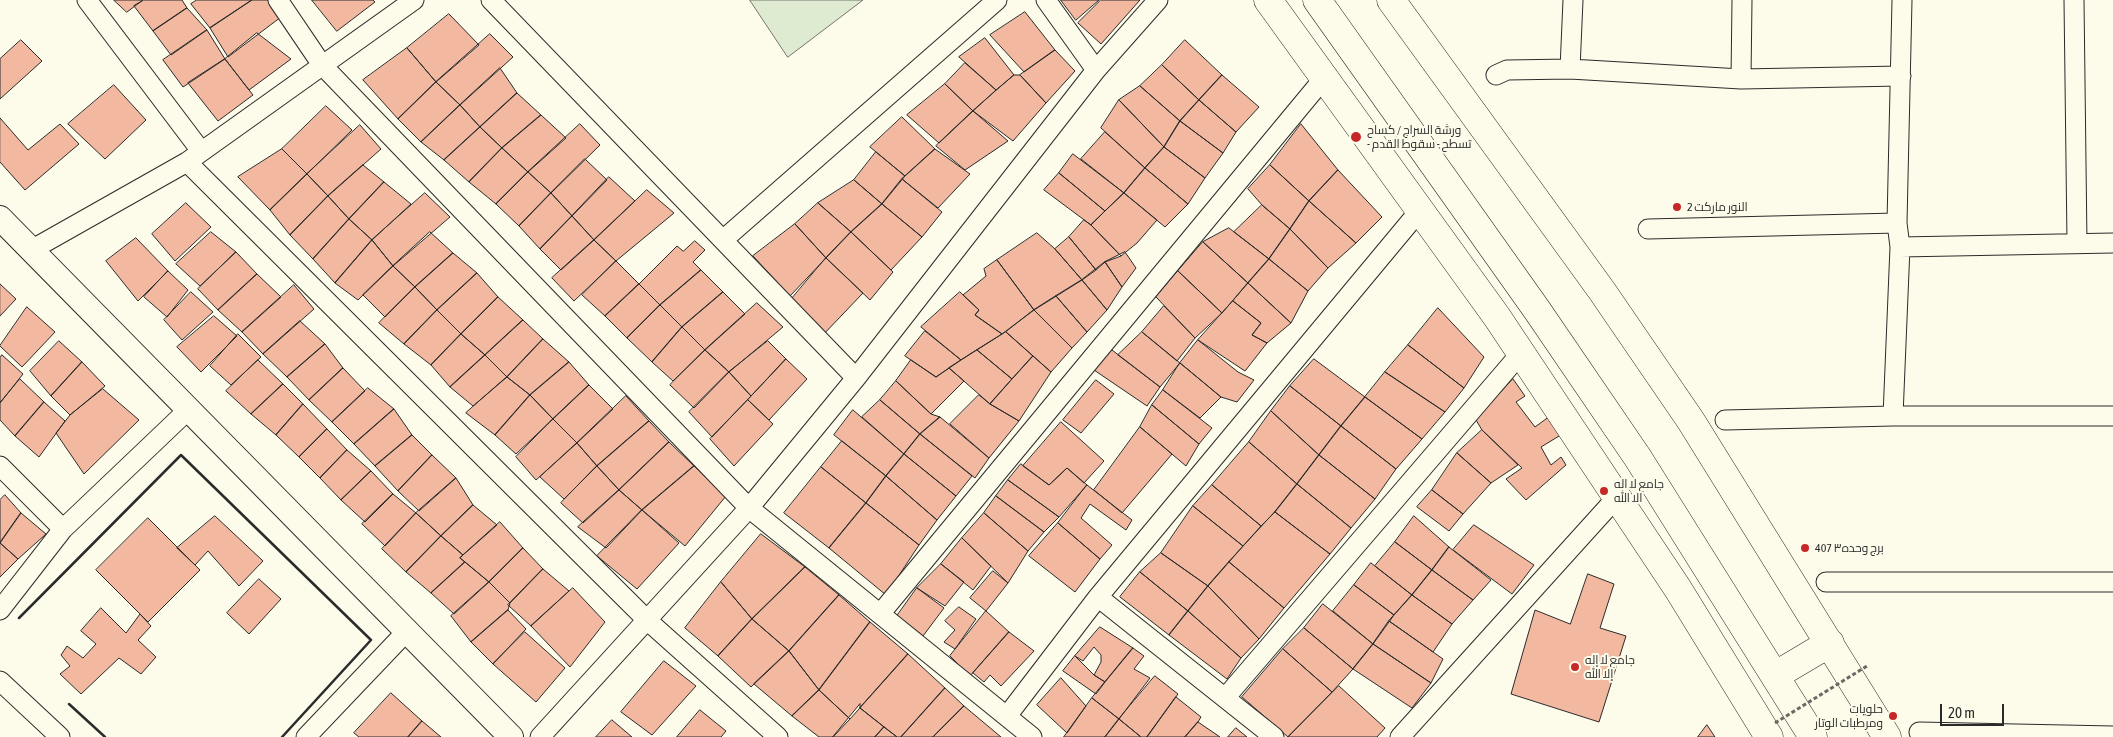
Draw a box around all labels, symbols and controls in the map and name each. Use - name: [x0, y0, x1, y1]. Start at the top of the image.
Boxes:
- place label: ورشة السراج / كساح - تسطح - سقوط القدم: [1367, 123, 1471, 151]
- marker: ورشة السراج / كساح - تسطح - سقوط القدم: [1349, 130, 1363, 144]
- place label: النور ماركت 2: [1687, 200, 1748, 214]
- marker: النور ماركت 2: [1671, 201, 1683, 213]
- place label: جامع لا اله الا الله: [1614, 477, 1664, 505]
- marker: جامع لا اله الا الله: [1598, 485, 1610, 497]
- place label: برج وحده٣ 407: [1815, 541, 1884, 555]
- marker: برج وحده٣ 407: [1799, 542, 1811, 554]
- place label: جامع لا إله إلا الله: [1585, 653, 1635, 681]
- marker: جامع لا إله إلا الله: [1569, 661, 1581, 673]
- scale bar: [1943, 694, 2007, 726]
- place label: حلويات ومرطبات الوتار: [1815, 702, 1883, 730]
- text: 20 m: [1948, 704, 1975, 721]
- marker: حلويات ومرطبات الوتار: [1887, 710, 1899, 722]

